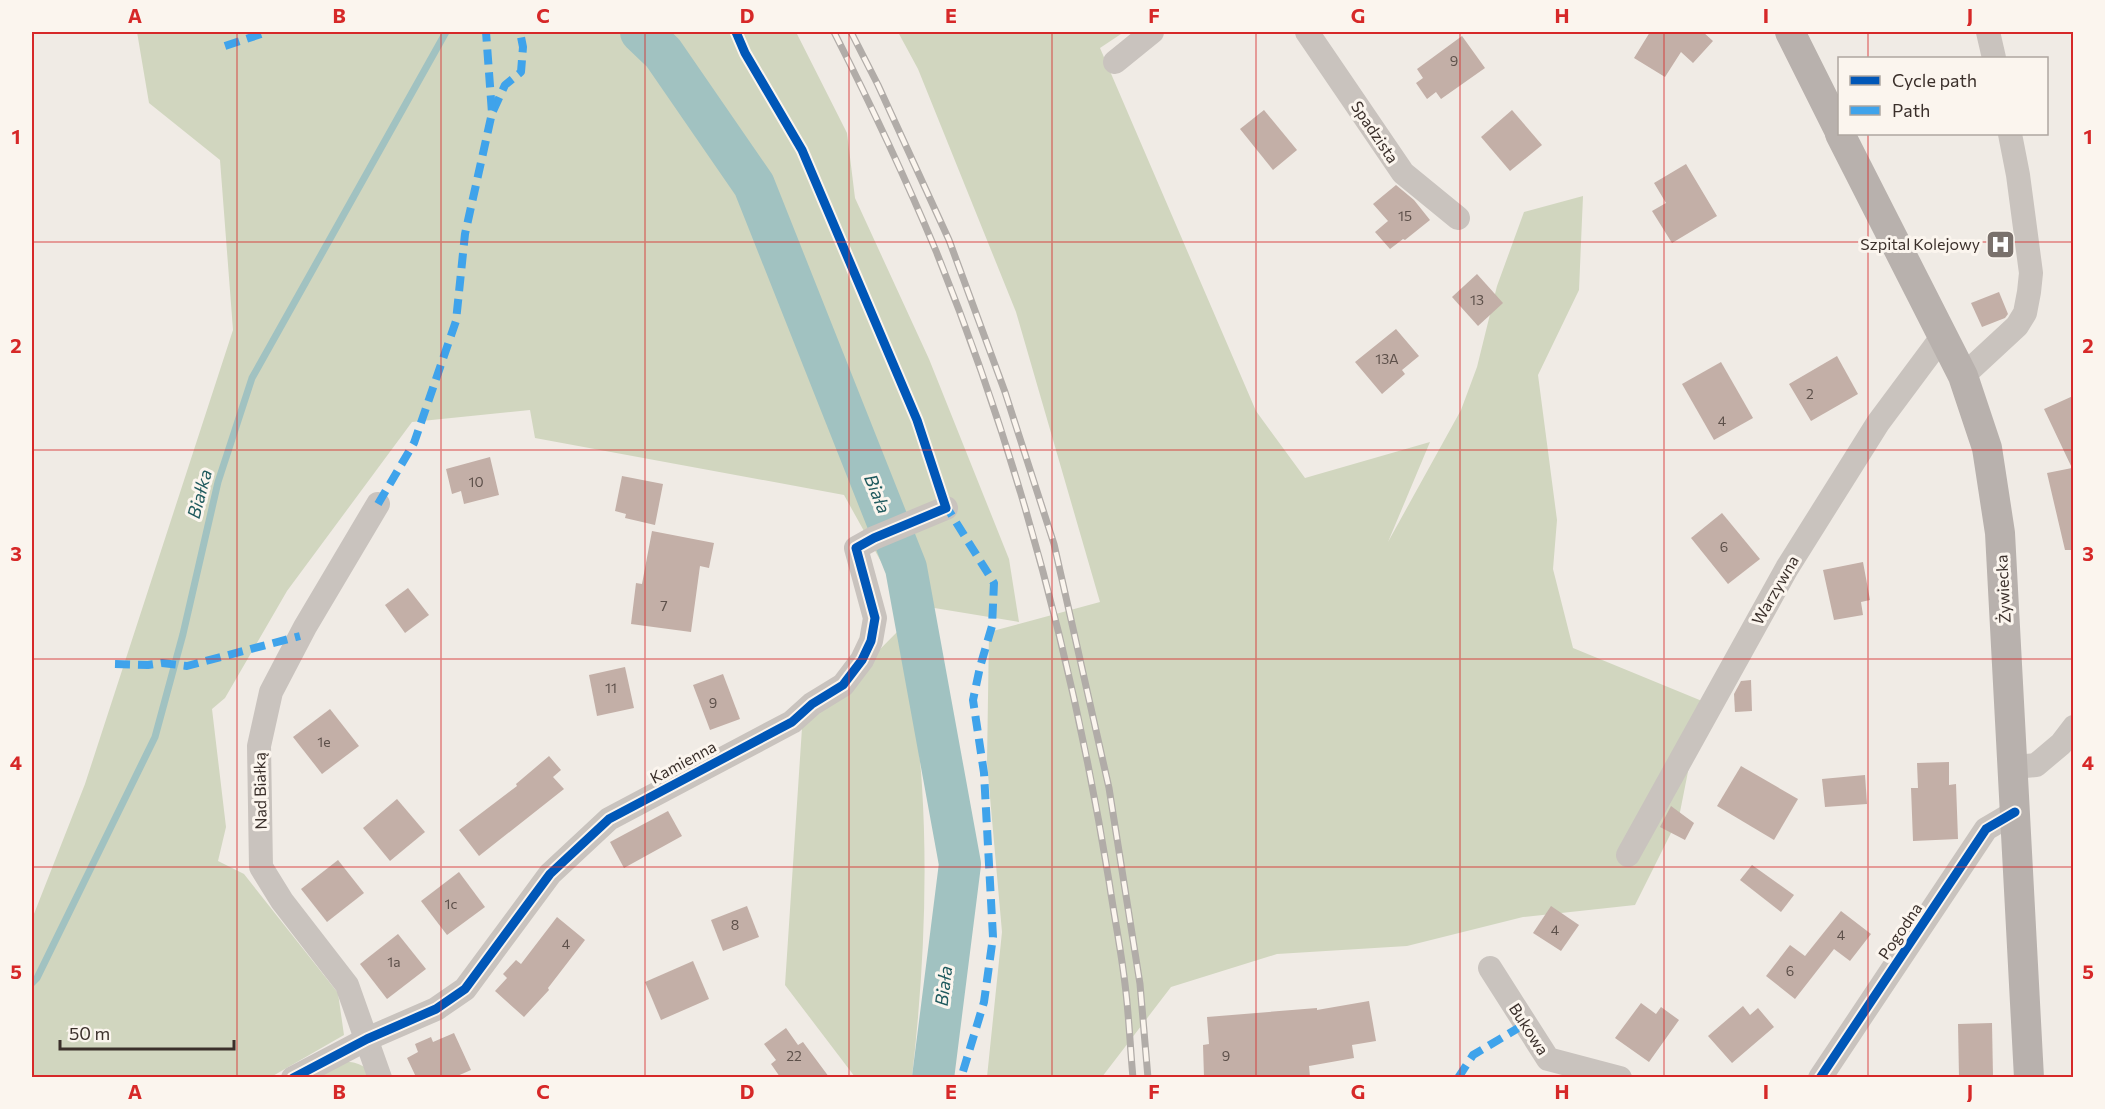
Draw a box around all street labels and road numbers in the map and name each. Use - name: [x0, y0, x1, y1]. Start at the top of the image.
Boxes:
- street label: Spadzista: [1348, 97, 1403, 166]
- street label: Warzywna: [1747, 552, 1802, 628]
- street label: Żywiecka: [1991, 554, 2014, 624]
- street label: Kamienna: [646, 736, 719, 787]
- street label: Nad Białką: [249, 752, 270, 830]
- street label: Pogodna: [1874, 899, 1925, 963]
- street label: Bukowa: [1506, 999, 1553, 1058]

